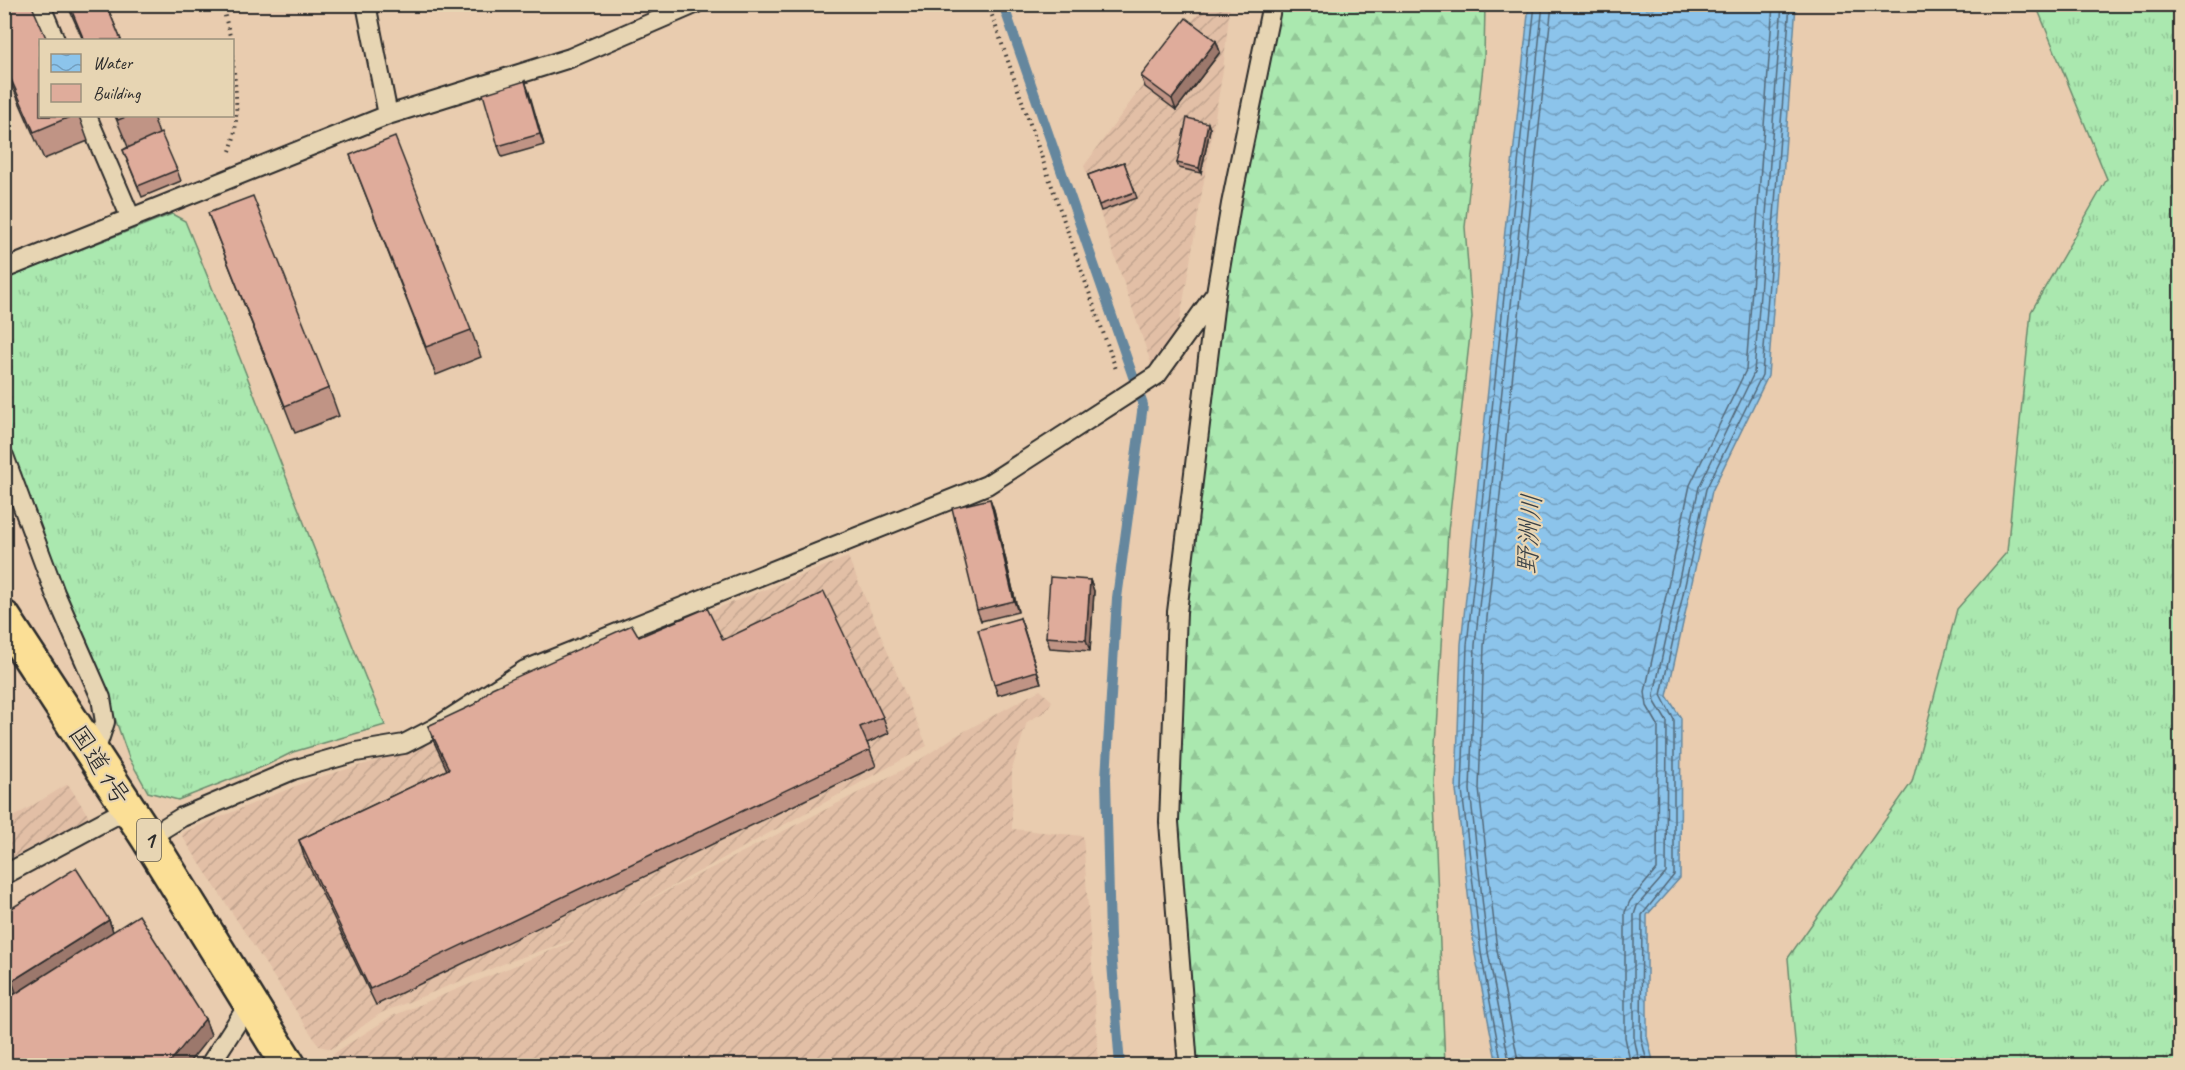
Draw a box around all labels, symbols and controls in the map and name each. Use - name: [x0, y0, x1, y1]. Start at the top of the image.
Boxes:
- legend: [39, 39, 234, 117]
- text: Water: [93, 52, 134, 74]
- text: Building: [93, 82, 142, 104]
- water label: 野洲川: [1509, 492, 1549, 576]
- street label: 国道1号: [61, 719, 138, 812]
- road number: 1: [137, 819, 161, 861]

